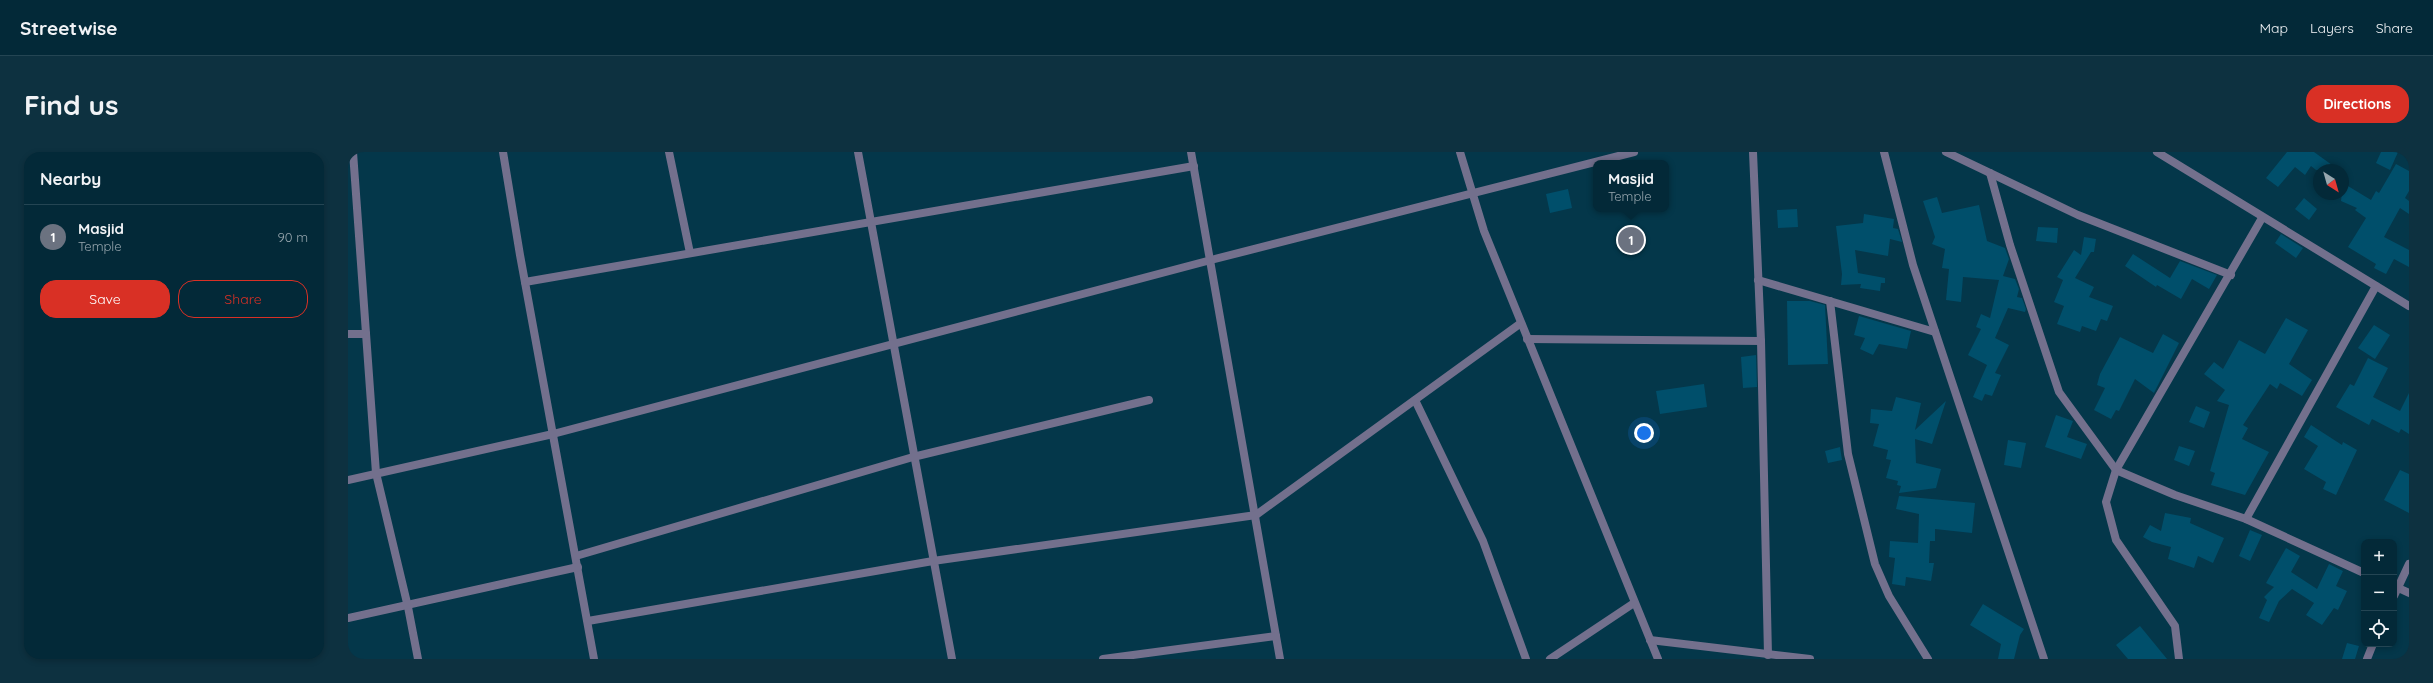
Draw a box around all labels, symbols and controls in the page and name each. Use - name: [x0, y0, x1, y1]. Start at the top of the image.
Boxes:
- text: Streetwise: [20, 16, 117, 40]
- text: Map: [2259, 19, 2288, 37]
- text: Layers: [2310, 19, 2354, 37]
- text: Share: [2376, 19, 2413, 37]
- button: Directions: [2306, 85, 2409, 123]
- text: Find us: [24, 87, 118, 122]
- popup: [1593, 160, 1669, 212]
- north arrow: [2313, 164, 2349, 200]
- text: Nearby: [40, 168, 101, 189]
- text: Masjid: [1608, 169, 1654, 188]
- text: Temple: [1608, 188, 1652, 204]
- text: Masjid: [78, 219, 124, 238]
- pin: 1: [1618, 225, 1644, 255]
- text: 1: [50, 229, 56, 245]
- text: 90 m: [278, 229, 308, 245]
- text: Temple: [78, 238, 122, 254]
- button: Save: [40, 280, 170, 318]
- button: Share: [178, 280, 308, 318]
- your location: [1634, 423, 1654, 443]
- map controls: [2361, 539, 2397, 647]
- button: +: [2361, 539, 2397, 575]
- button: −: [2361, 575, 2397, 611]
- button: locate: [2361, 611, 2397, 647]

